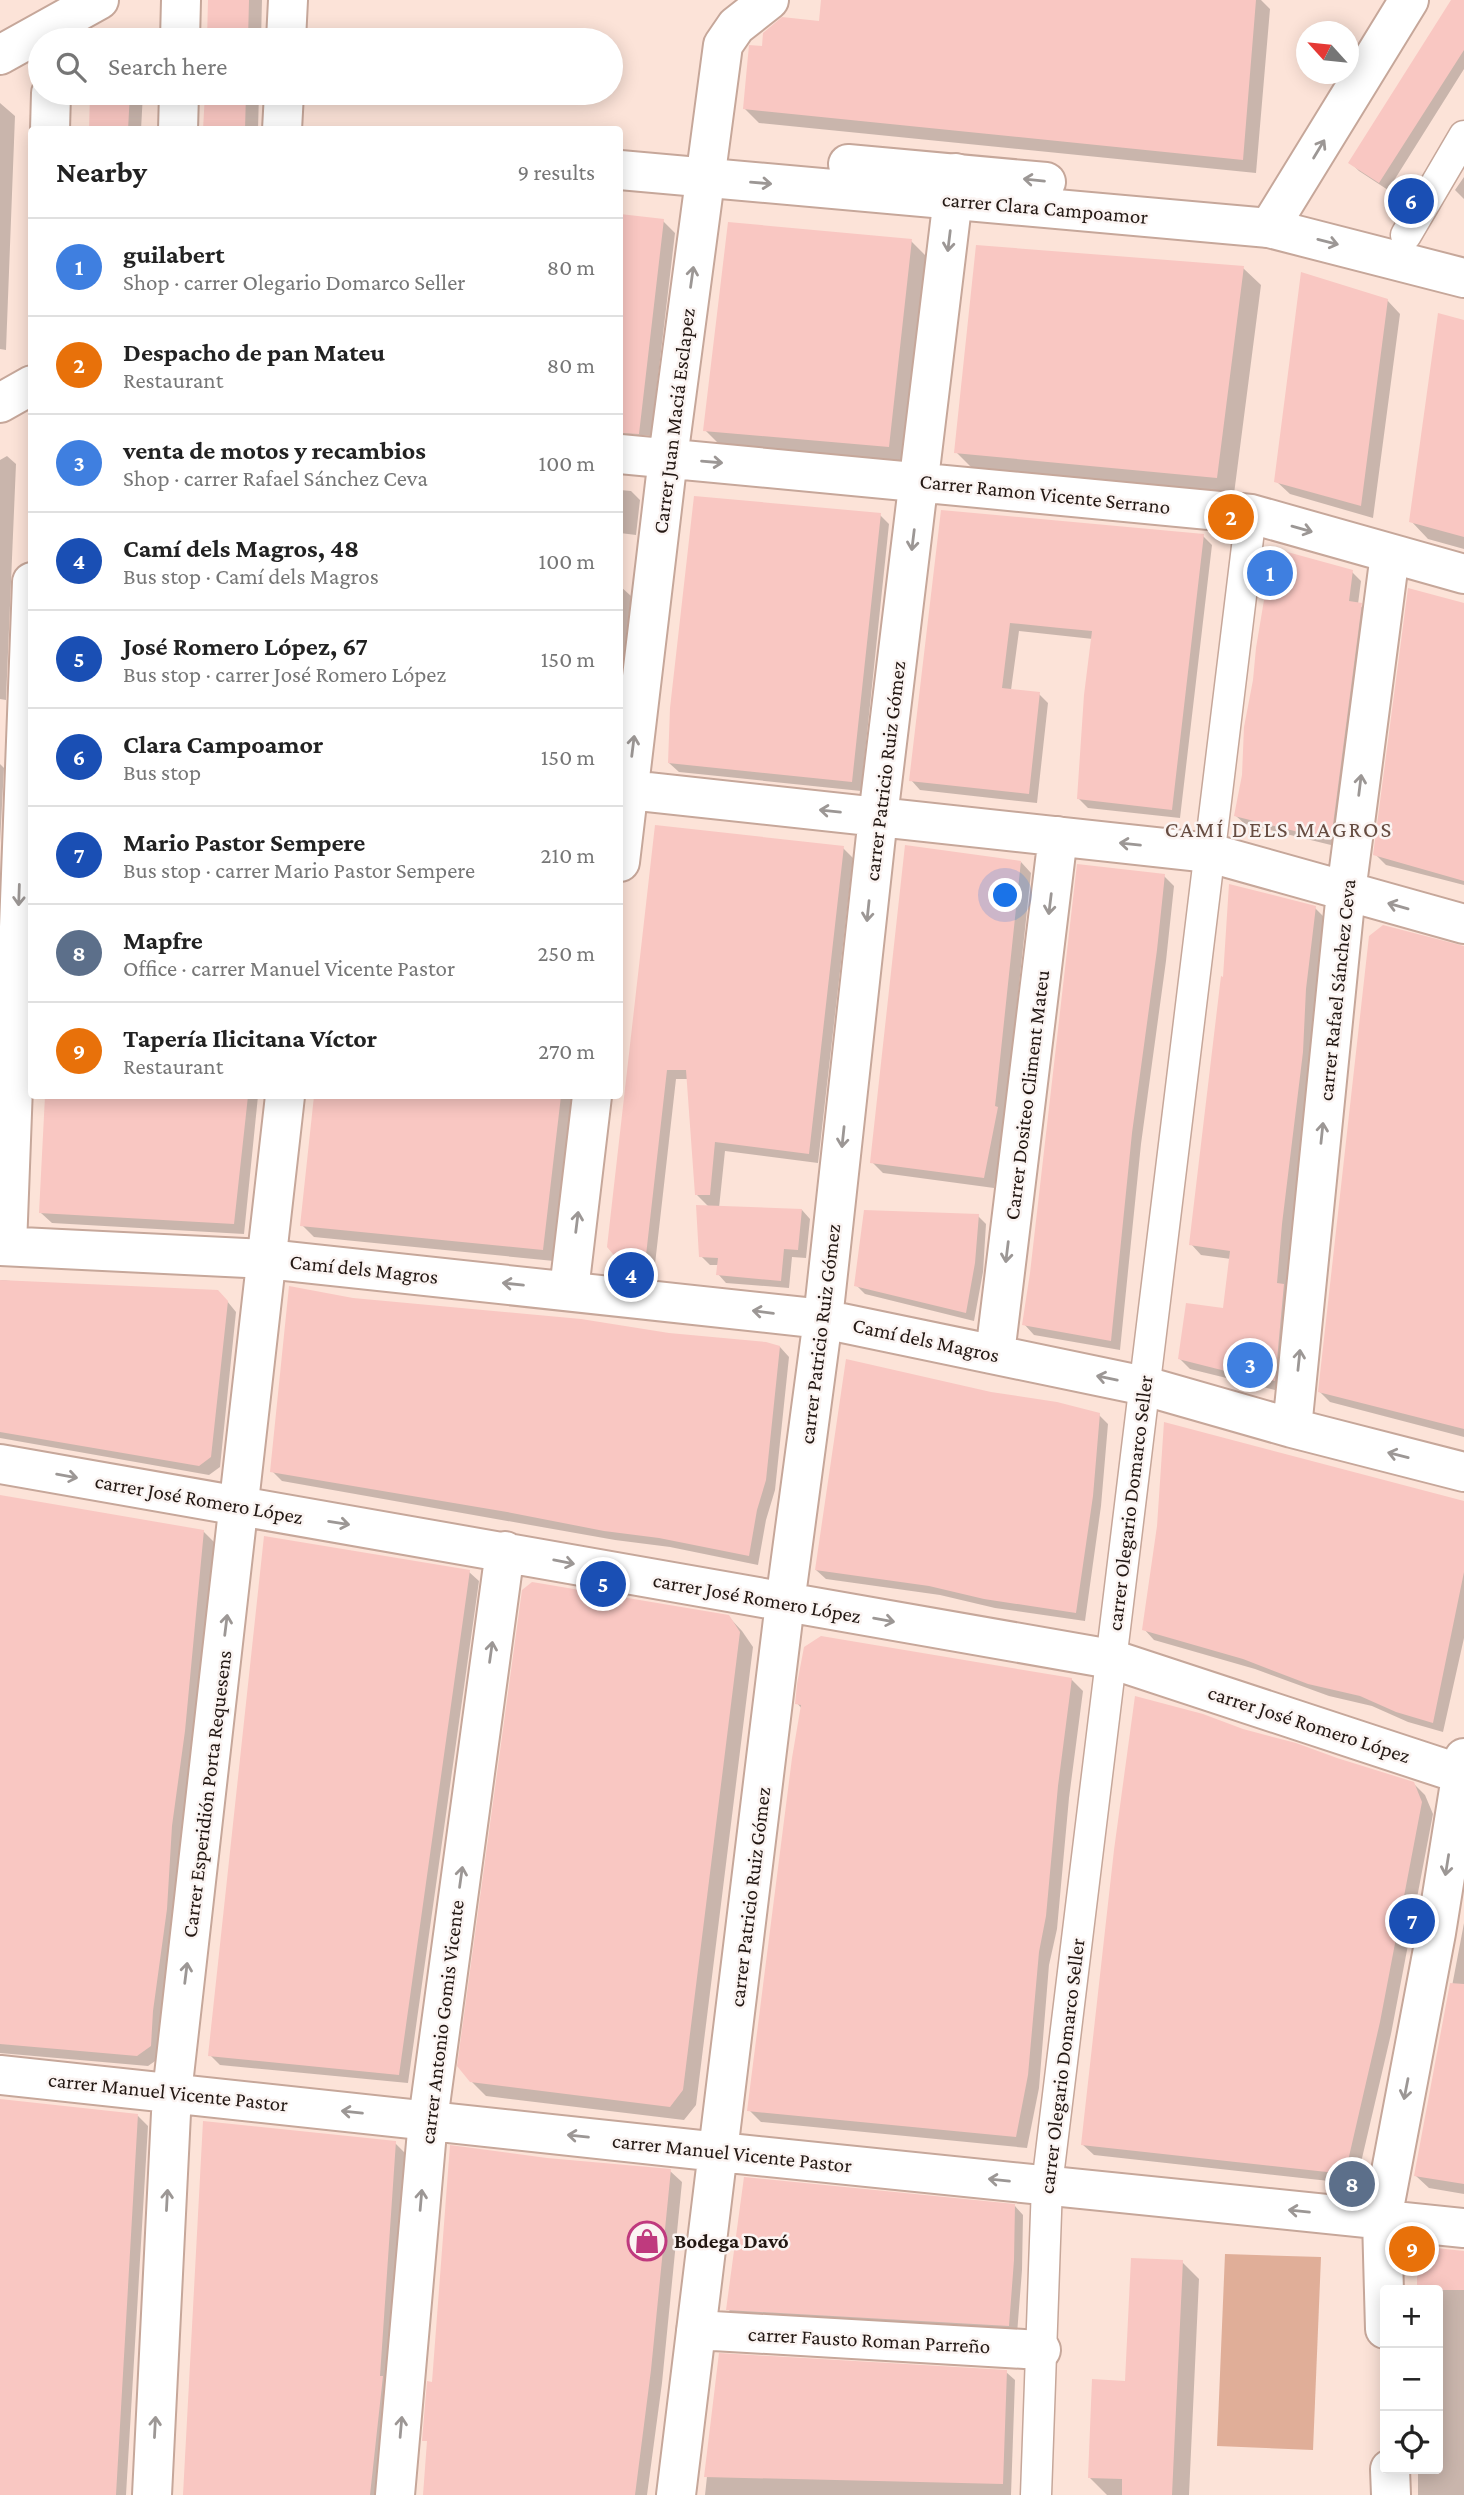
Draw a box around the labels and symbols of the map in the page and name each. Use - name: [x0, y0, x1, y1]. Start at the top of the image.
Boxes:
- north arrow: [1296, 21, 1359, 84]
- one-way arrow: [1312, 140, 1326, 160]
- one-way arrow: [1023, 174, 1045, 187]
- pin: 6: [1388, 175, 1434, 227]
- one-way arrow: [749, 177, 771, 190]
- street label: carrer Clara Campoamor: [941, 187, 1150, 229]
- one-way arrow: [942, 229, 955, 252]
- one-way arrow: [1316, 236, 1338, 249]
- one-way arrow: [686, 266, 699, 289]
- street label: Carrer Juan Maciá Esclapez: [648, 307, 700, 535]
- one-way arrow: [700, 456, 723, 469]
- street label: Carrer Ramon Vicente Serrano: [918, 469, 1172, 519]
- pin: 2: [1208, 491, 1254, 543]
- one-way arrow: [1291, 523, 1313, 536]
- one-way arrow: [907, 528, 920, 550]
- pin: 1: [1247, 547, 1293, 599]
- street label: carrer Patricio Ruiz Gómez: [860, 659, 910, 882]
- one-way arrow: [627, 735, 640, 757]
- one-way arrow: [1354, 775, 1367, 797]
- one-way arrow: [820, 805, 842, 818]
- district label: CAMÍ DELS MAGROS: [1165, 816, 1393, 842]
- one-way arrow: [1119, 838, 1141, 851]
- your location: [988, 878, 1022, 912]
- street label: carrer Rafael Sánchez Ceva: [1313, 878, 1361, 1102]
- one-way arrow: [12, 883, 25, 906]
- one-way arrow: [1043, 892, 1056, 915]
- one-way arrow: [1387, 899, 1410, 912]
- one-way arrow: [861, 900, 874, 922]
- street label: Carrer Dositeo Climent Mateu: [1000, 969, 1054, 1221]
- one-way arrow: [1316, 1123, 1329, 1145]
- one-way arrow: [836, 1126, 849, 1148]
- one-way arrow: [570, 1212, 583, 1234]
- street label: carrer Patricio Ruiz Gómez: [795, 1222, 845, 1445]
- one-way arrow: [1001, 1240, 1014, 1262]
- street label: Camí dels Magros: [289, 1249, 439, 1289]
- pin: 4: [608, 1249, 654, 1301]
- one-way arrow: [502, 1278, 525, 1291]
- one-way arrow: [753, 1305, 775, 1318]
- street label: Camí dels Magros: [850, 1313, 1002, 1367]
- pin: 3: [1227, 1339, 1273, 1391]
- one-way arrow: [1293, 1349, 1306, 1372]
- one-way arrow: [1096, 1370, 1119, 1384]
- street label: carrer Olegario Domarco Seller: [1102, 1373, 1158, 1632]
- one-way arrow: [1387, 1448, 1410, 1461]
- one-way arrow: [55, 1469, 78, 1483]
- street label: carrer José Romero López: [93, 1469, 305, 1529]
- one-way arrow: [328, 1517, 350, 1530]
- one-way arrow: [552, 1556, 575, 1570]
- pin: 5: [580, 1558, 626, 1610]
- street label: carrer José Romero López: [651, 1568, 863, 1628]
- one-way arrow: [220, 1614, 233, 1637]
- one-way arrow: [872, 1614, 895, 1627]
- one-way arrow: [485, 1641, 498, 1664]
- street label: Carrer Esperidión Porta Requesens: [177, 1649, 237, 1939]
- street label: carrer José Romero López: [1205, 1680, 1413, 1768]
- street label: carrer Patricio Ruiz Gómez: [725, 1785, 775, 2008]
- one-way arrow: [1440, 1853, 1453, 1876]
- one-way arrow: [454, 1867, 467, 1889]
- pin: 7: [1389, 1895, 1435, 1947]
- street label: carrer Antonio Gomis Vicente: [415, 1899, 469, 2145]
- street label: carrer Olegario Domarco Seller: [1034, 1936, 1090, 2195]
- one-way arrow: [180, 1962, 193, 1985]
- street label: carrer Manuel Vicente Pastor: [47, 2067, 290, 2117]
- one-way arrow: [1399, 2077, 1413, 2100]
- one-way arrow: [341, 2105, 364, 2118]
- street label: carrer Manuel Vicente Pastor: [611, 2128, 854, 2178]
- one-way arrow: [567, 2130, 590, 2143]
- pin: 8: [1329, 2158, 1375, 2210]
- one-way arrow: [988, 2173, 1011, 2186]
- one-way arrow: [161, 2189, 174, 2211]
- one-way arrow: [415, 2190, 428, 2212]
- one-way arrow: [1288, 2204, 1310, 2217]
- shop icon: Bodega Davó: [626, 2220, 668, 2262]
- pin: 9: [1389, 2223, 1435, 2275]
- place label: Bodega Davó: [674, 2229, 789, 2253]
- street label: carrer Fausto Roman Parreño: [747, 2322, 991, 2358]
- one-way arrow: [149, 2416, 162, 2439]
- one-way arrow: [395, 2416, 408, 2439]

